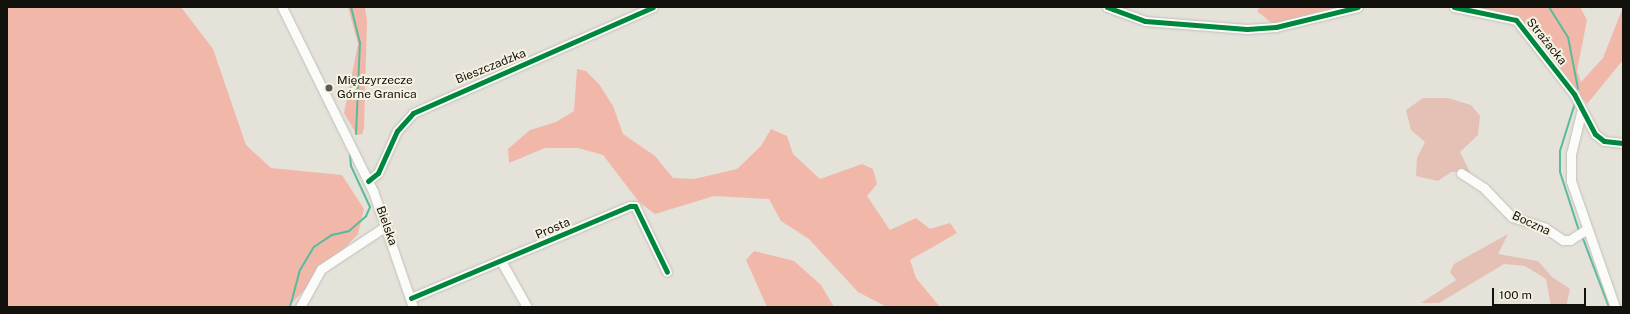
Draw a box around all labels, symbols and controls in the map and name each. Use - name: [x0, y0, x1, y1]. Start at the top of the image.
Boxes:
- street label: Strażacka: [1523, 16, 1569, 68]
- street label: Bieszczadzka: [454, 46, 528, 88]
- place label: Międzyrzecze Górne Granica: [337, 74, 417, 102]
- marker: Międzyrzecze Górne Granica: [324, 83, 334, 93]
- street label: Bielska: [372, 204, 400, 248]
- street label: Boczna: [1510, 209, 1552, 239]
- street label: Prosta: [534, 215, 572, 243]
- scale bar: [1494, 280, 1588, 306]
- text: 100 m: [1499, 288, 1532, 302]

